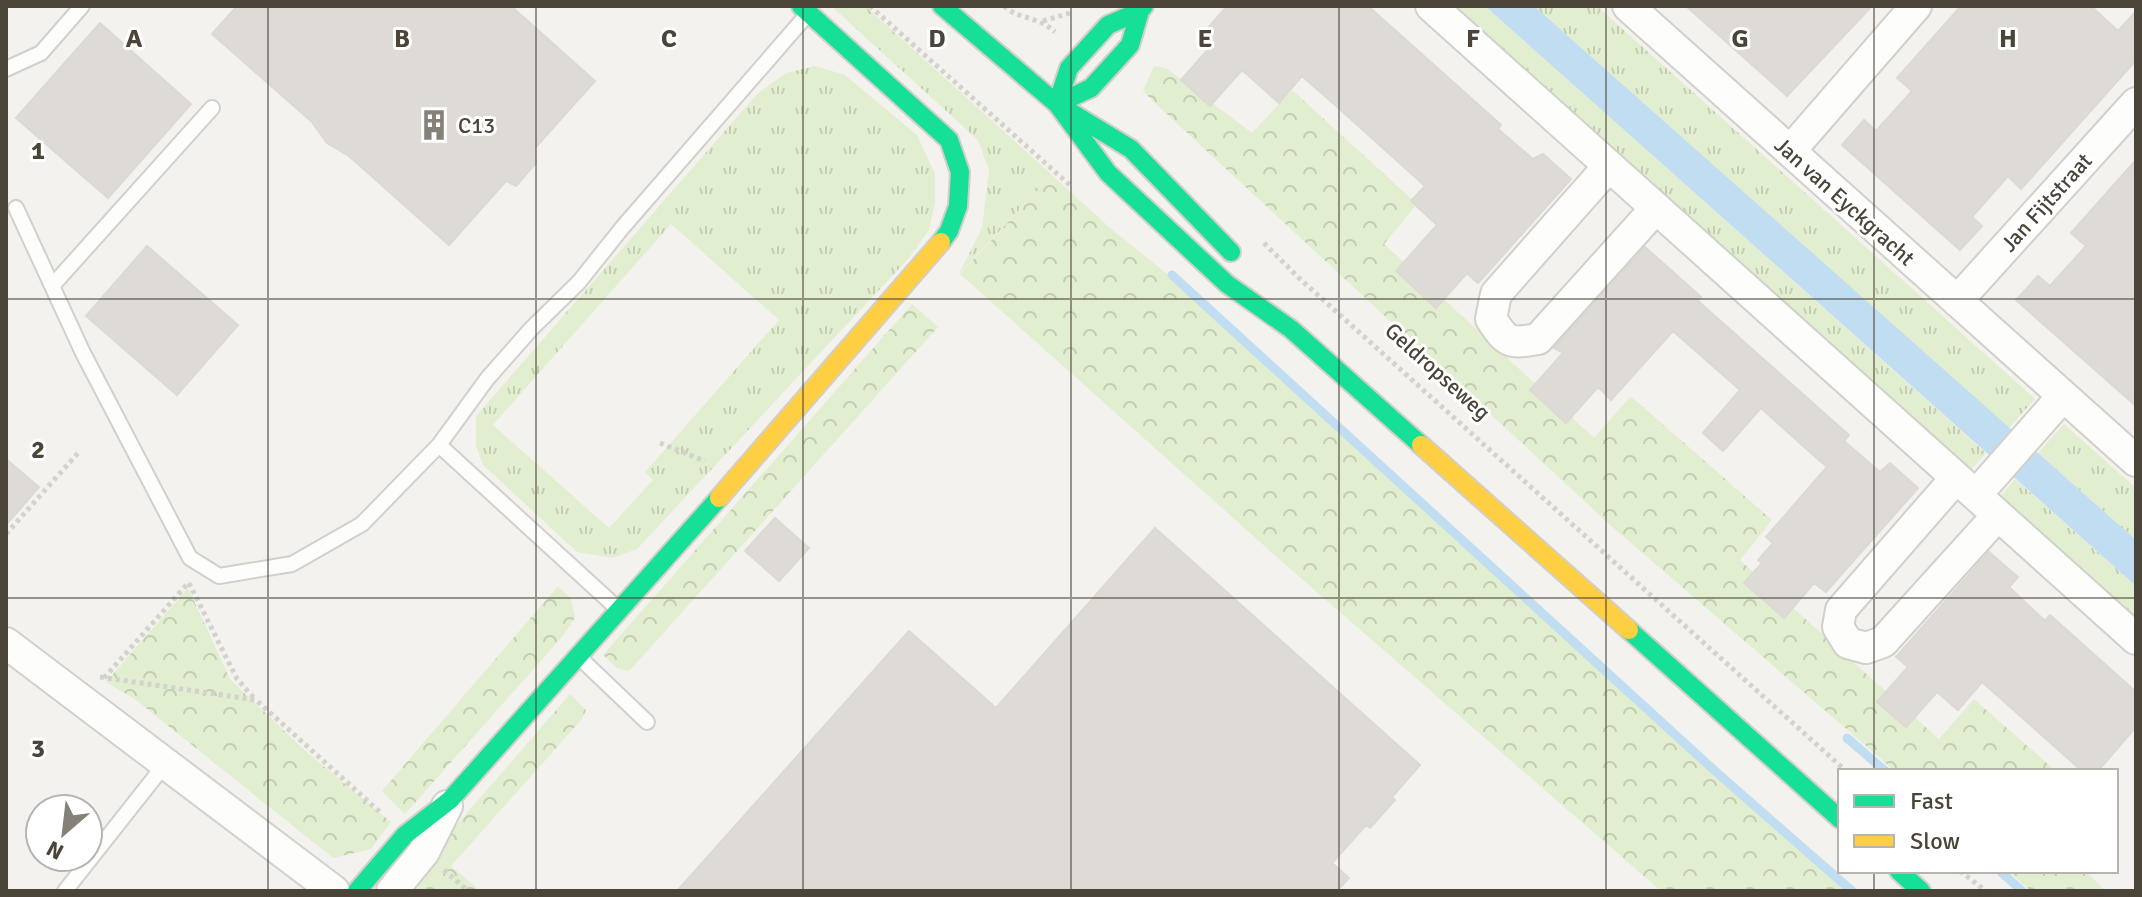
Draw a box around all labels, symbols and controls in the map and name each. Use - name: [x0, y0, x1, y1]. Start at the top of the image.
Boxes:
- text: A: [126, 23, 143, 55]
- text: B: [394, 23, 410, 55]
- text: C: [661, 23, 677, 55]
- text: D: [928, 23, 946, 55]
- text: E: [1198, 23, 1212, 55]
- text: F: [1466, 23, 1480, 55]
- text: G: [1731, 23, 1749, 55]
- text: H: [1999, 23, 2017, 55]
- building icon: C13: [417, 108, 451, 142]
- place label: C13: [458, 112, 495, 139]
- street label: Jan van Eyckgracht: [1769, 131, 1921, 272]
- text: 1: [31, 135, 45, 167]
- street label: Jan Fijtstraat: [1995, 147, 2098, 257]
- street label: Geldropseweg: [1379, 317, 1496, 426]
- text: 2: [31, 434, 45, 466]
- text: 3: [31, 733, 45, 765]
- legend: [1838, 769, 2118, 873]
- text: Fast: [1910, 786, 1953, 816]
- north arrow: [24, 793, 104, 873]
- text: Slow: [1910, 826, 1960, 856]
- text: N: [42, 835, 68, 866]

